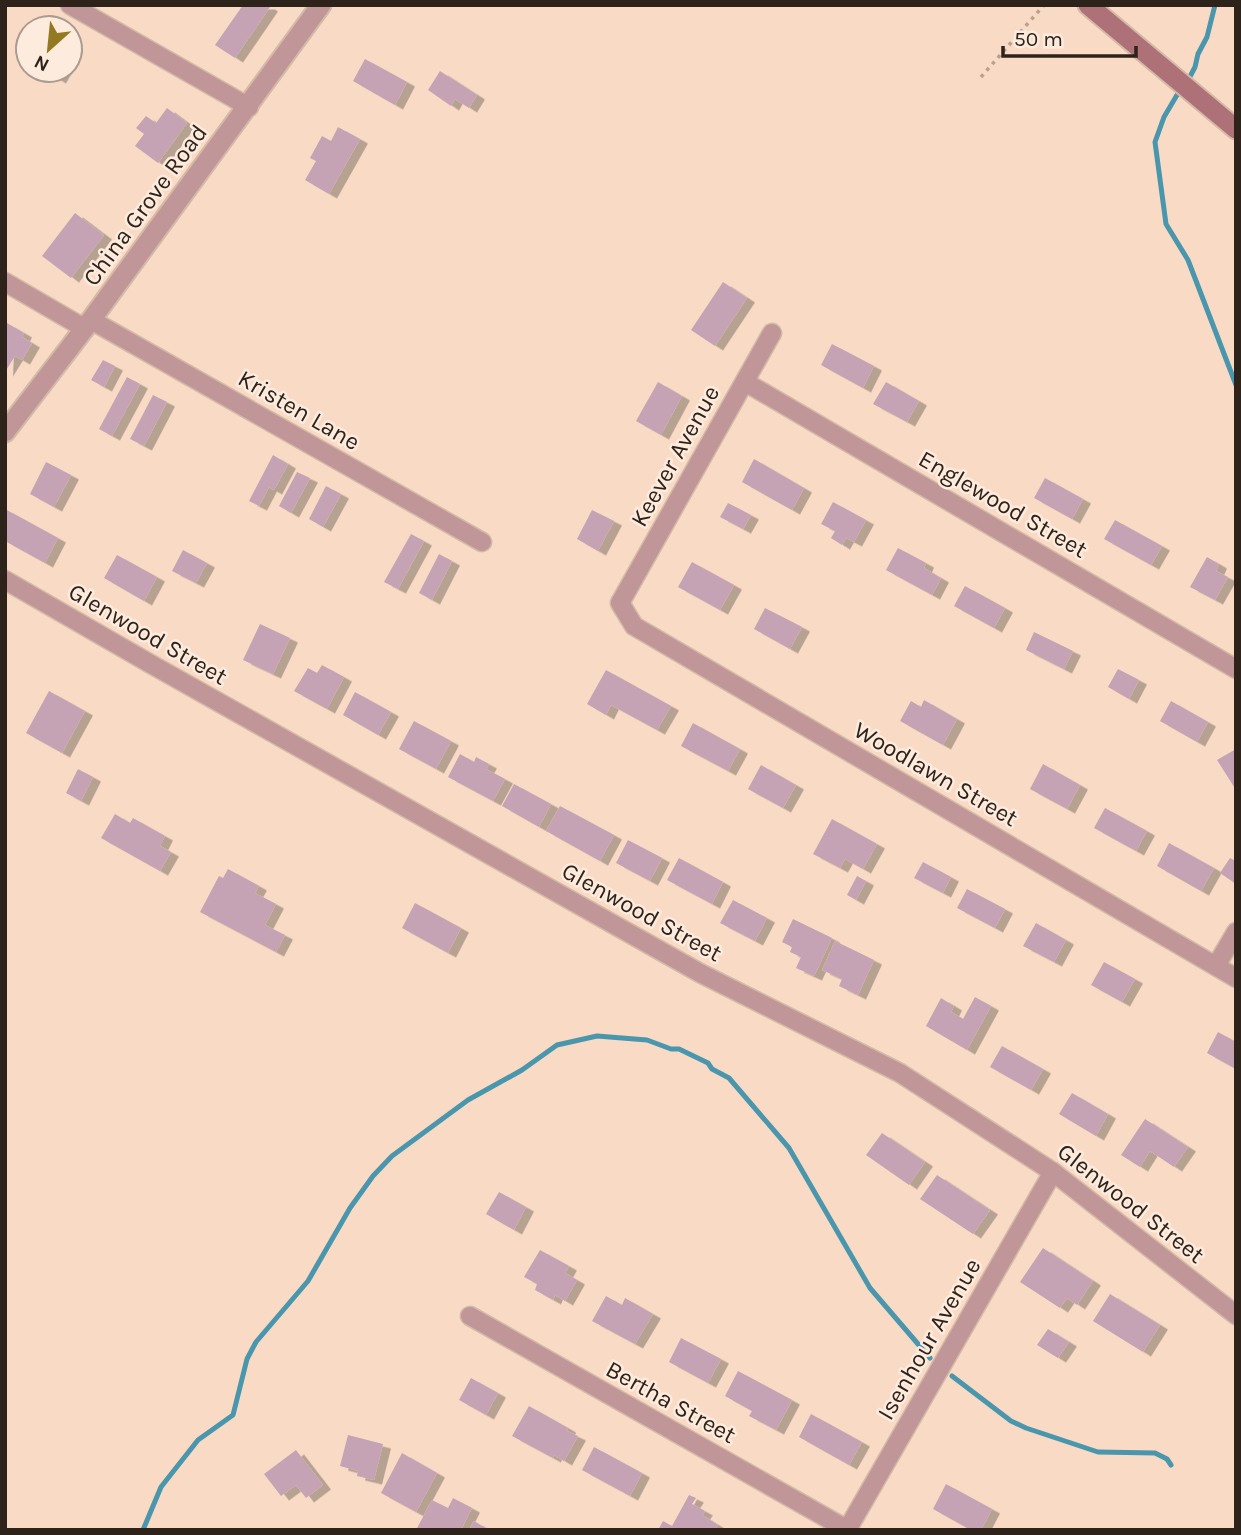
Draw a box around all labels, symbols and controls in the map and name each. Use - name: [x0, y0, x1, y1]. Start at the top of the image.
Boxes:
- north arrow: [14, 14, 84, 84]
- scale bar: [1003, 14, 1136, 58]
- text: 50 m: [1014, 27, 1063, 51]
- text: N: [31, 50, 53, 76]
- street label: China Grove Road: [77, 119, 213, 291]
- street label: Kristen Lane: [233, 364, 365, 456]
- street label: Keever Avenue: [625, 381, 725, 531]
- street label: Englewood Street: [914, 444, 1092, 564]
- street label: Glenwood Street: [64, 577, 232, 691]
- street label: Woodlawn Street: [849, 716, 1023, 832]
- street label: Glenwood Street: [557, 857, 727, 967]
- street label: Glenwood Street: [1052, 1137, 1210, 1269]
- street label: Isenhour Avenue: [871, 1253, 987, 1425]
- street label: Bertha Street: [601, 1355, 741, 1449]

